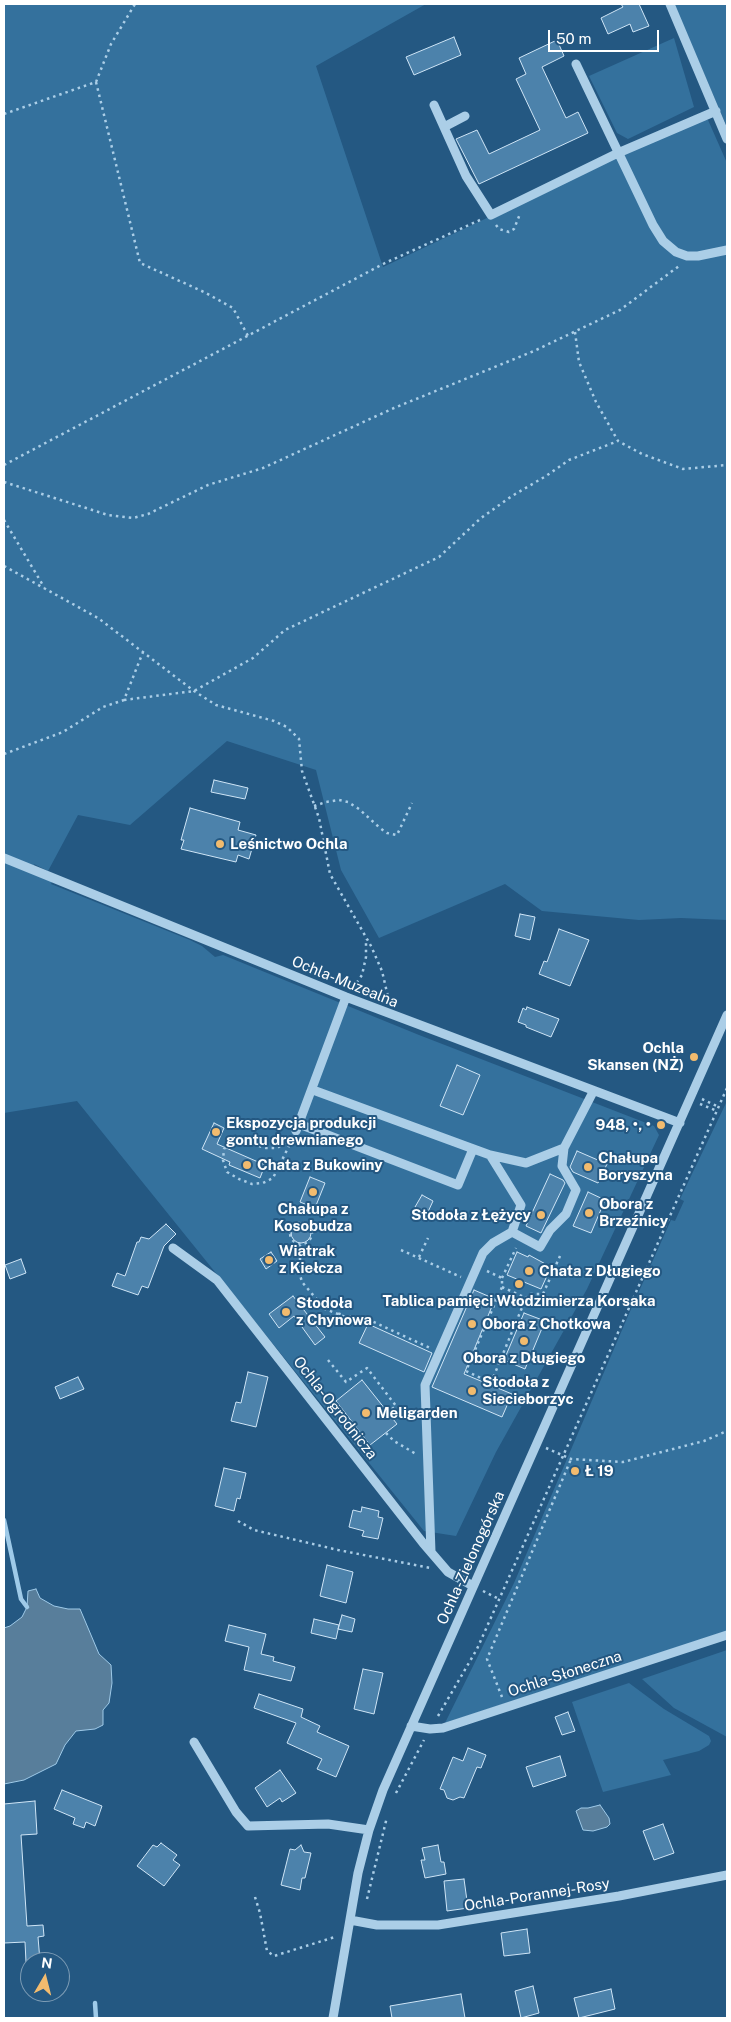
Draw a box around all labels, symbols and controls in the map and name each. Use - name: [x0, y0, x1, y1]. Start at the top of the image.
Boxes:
- scale bar: [551, 20, 662, 52]
- text: 50 m: [556, 30, 591, 47]
- place label: Leśnictwo Ochla: [230, 835, 347, 853]
- marker: Leśnictwo Ochla: [214, 838, 226, 850]
- street label: Ochla-Muzealna: [289, 952, 401, 1012]
- place label: Ochla Skansen (NŻ): [587, 1039, 684, 1074]
- marker: Ochla Skansen (NŻ): [688, 1051, 700, 1063]
- place label: Ekspozycja produkcji gontu drewnianego: [226, 1114, 376, 1149]
- place label: 948, •, •: [596, 1116, 651, 1134]
- marker: 948, •, •: [655, 1119, 667, 1131]
- marker: Ekspozycja produkcji gontu drewnianego: [210, 1126, 222, 1138]
- place label: Chałupa Boryszyna: [598, 1149, 673, 1184]
- place label: Chata z Bukowiny: [257, 1156, 383, 1174]
- marker: Chata z Bukowiny: [241, 1159, 253, 1171]
- marker: Chałupa Boryszyna: [582, 1161, 594, 1173]
- marker: Chałupa z Kosobudza: [307, 1186, 319, 1198]
- place label: Obora z Brzeźnicy: [599, 1195, 668, 1230]
- place label: Chałupa z Kosobudza: [274, 1200, 352, 1235]
- place label: Stodoła z Łężycy: [411, 1206, 531, 1224]
- marker: Obora z Brzeźnicy: [583, 1207, 595, 1219]
- marker: Stodoła z Łężycy: [535, 1209, 547, 1221]
- place label: Wiatrak z Kiełcza: [279, 1242, 342, 1277]
- marker: Wiatrak z Kiełcza: [263, 1254, 275, 1266]
- place label: Chata z Długiego: [539, 1262, 661, 1280]
- marker: Chata z Długiego: [523, 1265, 535, 1277]
- marker: Tablica pamięci Włodzimierza Korsaka: [513, 1278, 525, 1290]
- place label: Tablica pamięci Włodzimierza Korsaka: [383, 1292, 655, 1310]
- place label: Stodoła z Chynowa: [296, 1294, 372, 1329]
- marker: Stodoła z Chynowa: [280, 1306, 292, 1318]
- place label: Obora z Chotkowa: [482, 1315, 611, 1333]
- marker: Obora z Chotkowa: [466, 1318, 478, 1330]
- marker: Obora z Długiego: [518, 1335, 530, 1347]
- place label: Obora z Długiego: [463, 1349, 585, 1367]
- street label: Ochla-Ogrodnicza: [289, 1353, 381, 1463]
- place label: Stodoła z Siecieborzyc: [482, 1373, 574, 1408]
- marker: Stodoła z Siecieborzyc: [466, 1385, 478, 1397]
- place label: Meligarden: [376, 1404, 458, 1422]
- marker: Meligarden: [360, 1407, 372, 1419]
- place label: Ł 19: [585, 1462, 614, 1480]
- marker: Ł 19: [569, 1465, 581, 1477]
- street label: Ochla-Zielonogórska: [433, 1488, 509, 1628]
- street label: Ochla-Słoneczna: [506, 1647, 624, 1701]
- street label: Ochla-Porannej-Rosy: [463, 1875, 611, 1915]
- north arrow: [20, 1952, 70, 2002]
- text: N: [40, 1954, 53, 1972]

